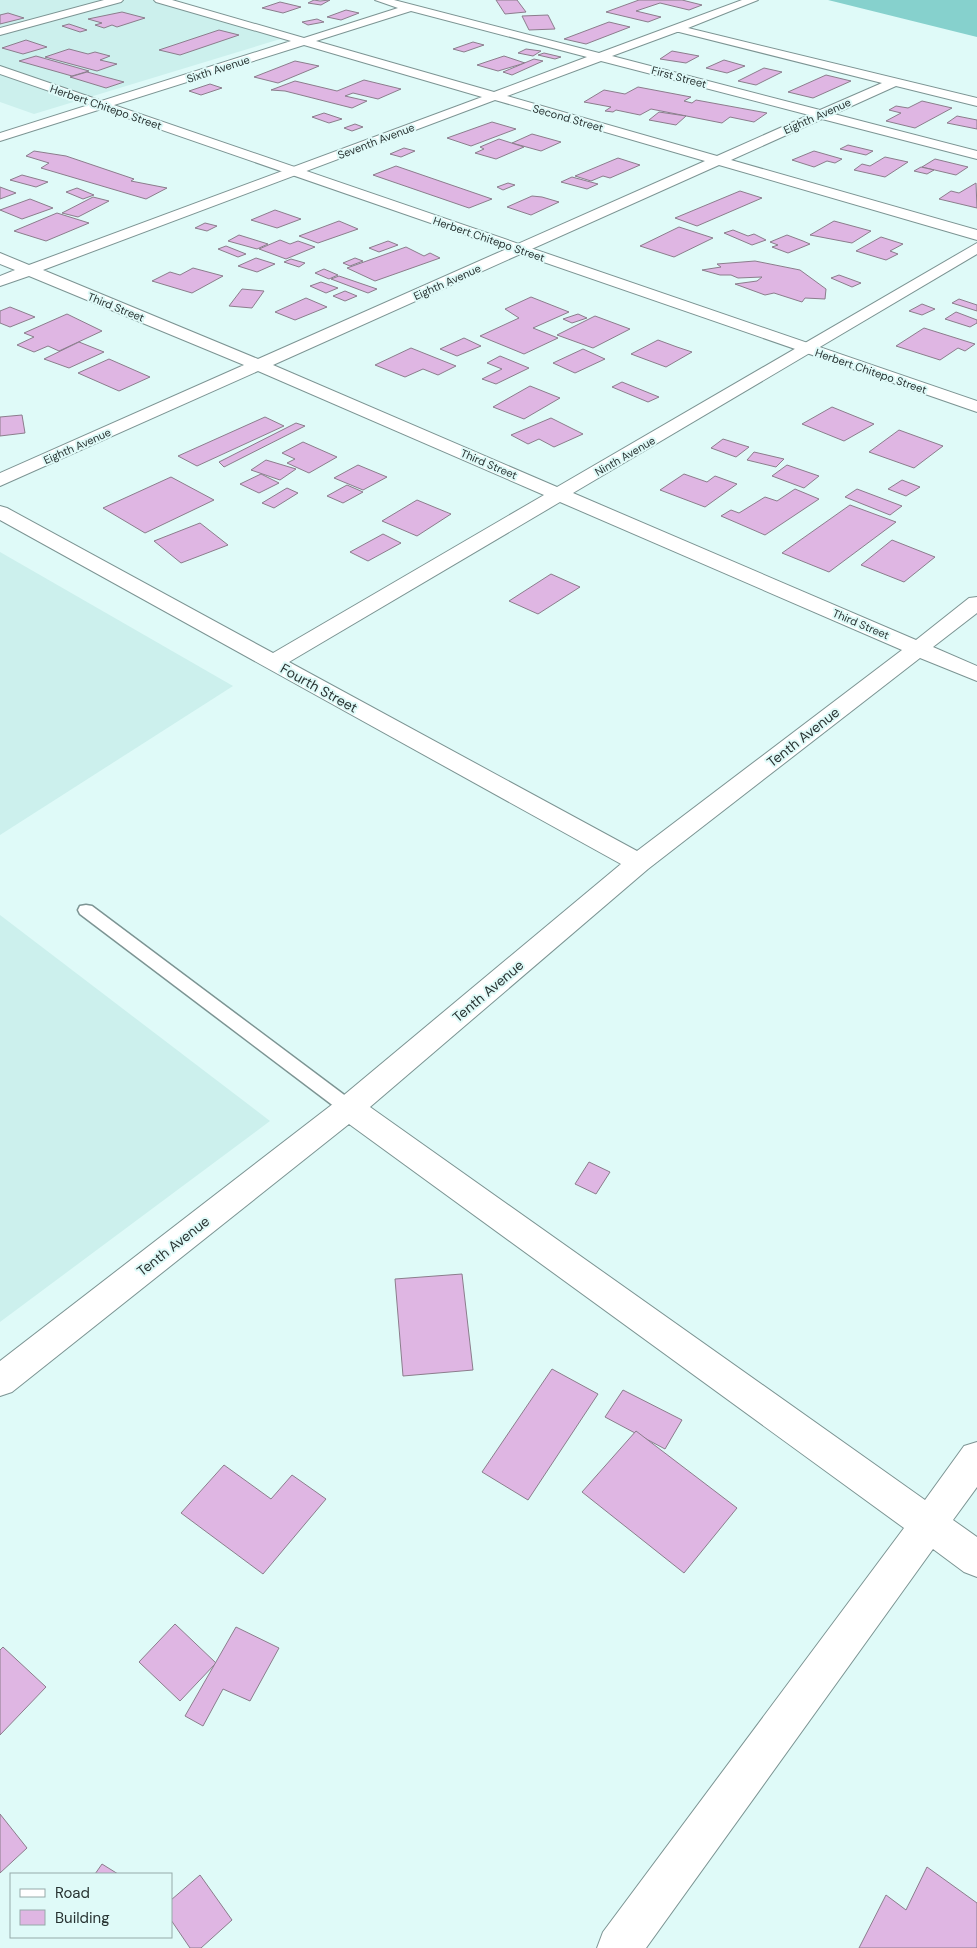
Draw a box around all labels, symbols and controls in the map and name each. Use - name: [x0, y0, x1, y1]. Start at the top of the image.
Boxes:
- street label: Sixth Avenue: [185, 52, 251, 86]
- street label: First Street: [650, 63, 708, 91]
- street label: Herbert Chitepo Street: [48, 81, 164, 133]
- street label: Eighth Avenue: [781, 95, 853, 137]
- street label: Second Street: [531, 101, 605, 135]
- street label: Seventh Avenue: [335, 120, 417, 162]
- street label: Herbert Chitepo Street: [431, 213, 547, 265]
- street label: Eighth Avenue: [411, 261, 483, 303]
- street label: Third Street: [86, 289, 146, 325]
- street label: Herbert Chitepo Street: [813, 345, 929, 397]
- street label: Eighth Avenue: [41, 425, 113, 467]
- street label: Ninth Avenue: [592, 433, 658, 479]
- street label: Third Street: [459, 446, 519, 482]
- street label: Third Street: [831, 606, 891, 642]
- street label: Fourth Street: [277, 659, 361, 717]
- street label: Tenth Avenue: [763, 703, 843, 771]
- street label: Tenth Avenue: [449, 956, 527, 1026]
- street label: Tenth Avenue: [133, 1212, 213, 1280]
- legend: [10, 1873, 172, 1938]
- text: Road: [55, 1883, 90, 1903]
- text: Building: [55, 1908, 110, 1928]

